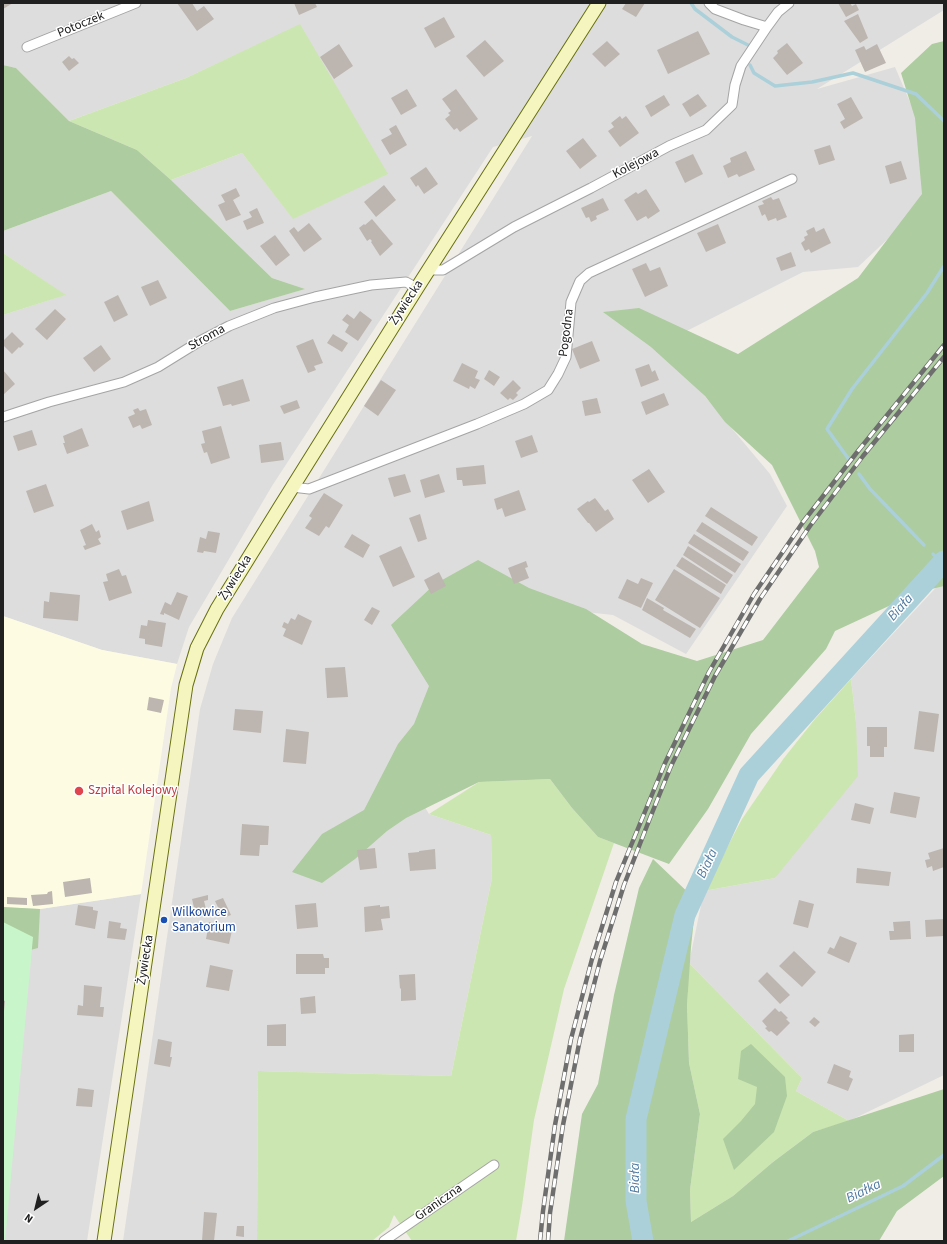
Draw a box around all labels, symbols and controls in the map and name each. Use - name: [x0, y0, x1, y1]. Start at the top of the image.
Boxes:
- street label: Potoczek: [55, 9, 107, 41]
- street label: Kolejowa: [610, 145, 662, 183]
- street label: Żywiecka: [387, 278, 427, 328]
- street label: Pogodna: [556, 308, 578, 358]
- street label: Stroma: [186, 322, 228, 354]
- street label: Żywiecka: [216, 552, 256, 604]
- water label: Biała: [885, 591, 917, 625]
- place label: Szpital Kolejowy: [88, 783, 177, 799]
- marker: Szpital Kolejowy: [73, 785, 85, 797]
- water label: Biała: [694, 847, 722, 881]
- place label: Wilkowice Sanatorium: [172, 905, 236, 936]
- marker: Wilkowice Sanatorium: [159, 915, 169, 925]
- street label: Żywiecka: [134, 934, 158, 986]
- water label: Biała: [628, 1163, 644, 1193]
- water label: Białka: [844, 1176, 884, 1208]
- street label: Graniczna: [412, 1181, 466, 1225]
- north arrow: [16, 1188, 56, 1228]
- text: N: [22, 1210, 36, 1226]

